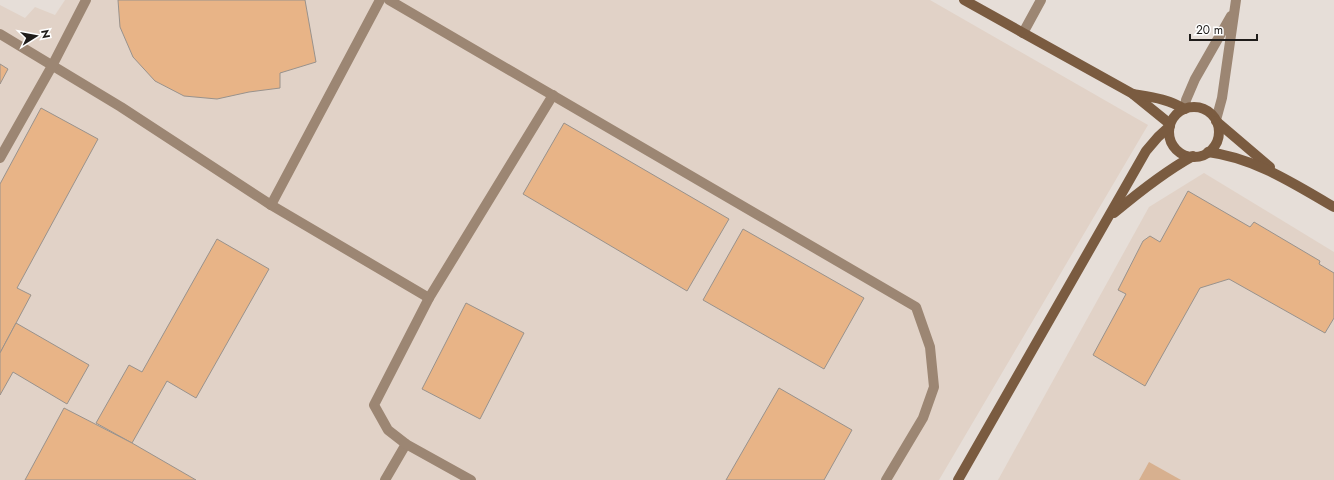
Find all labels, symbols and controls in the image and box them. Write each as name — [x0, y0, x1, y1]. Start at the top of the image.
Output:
north arrow — [16, 16, 56, 56]
scale bar — [1190, 16, 1257, 42]
text: 20 m — [1196, 21, 1223, 39]
text: N — [37, 28, 55, 40]

